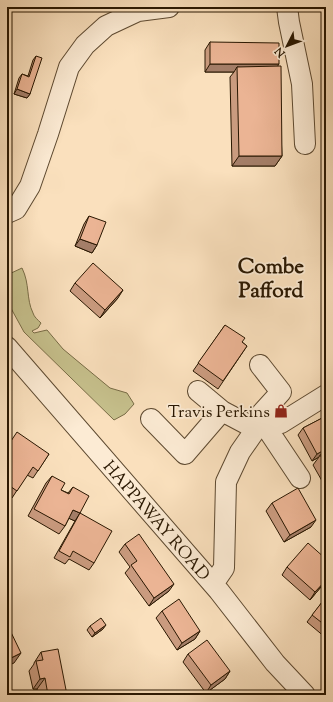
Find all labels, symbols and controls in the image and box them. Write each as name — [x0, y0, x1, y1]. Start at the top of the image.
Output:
north arrow — [267, 26, 307, 66]
text: N — [271, 43, 290, 61]
district label: Combe Pafford — [238, 253, 304, 307]
place label: Travis Perkins — [168, 401, 270, 425]
shop icon: Travis Perkins — [273, 403, 289, 419]
street label: HAPPAWAY ROAD — [96, 456, 215, 587]

